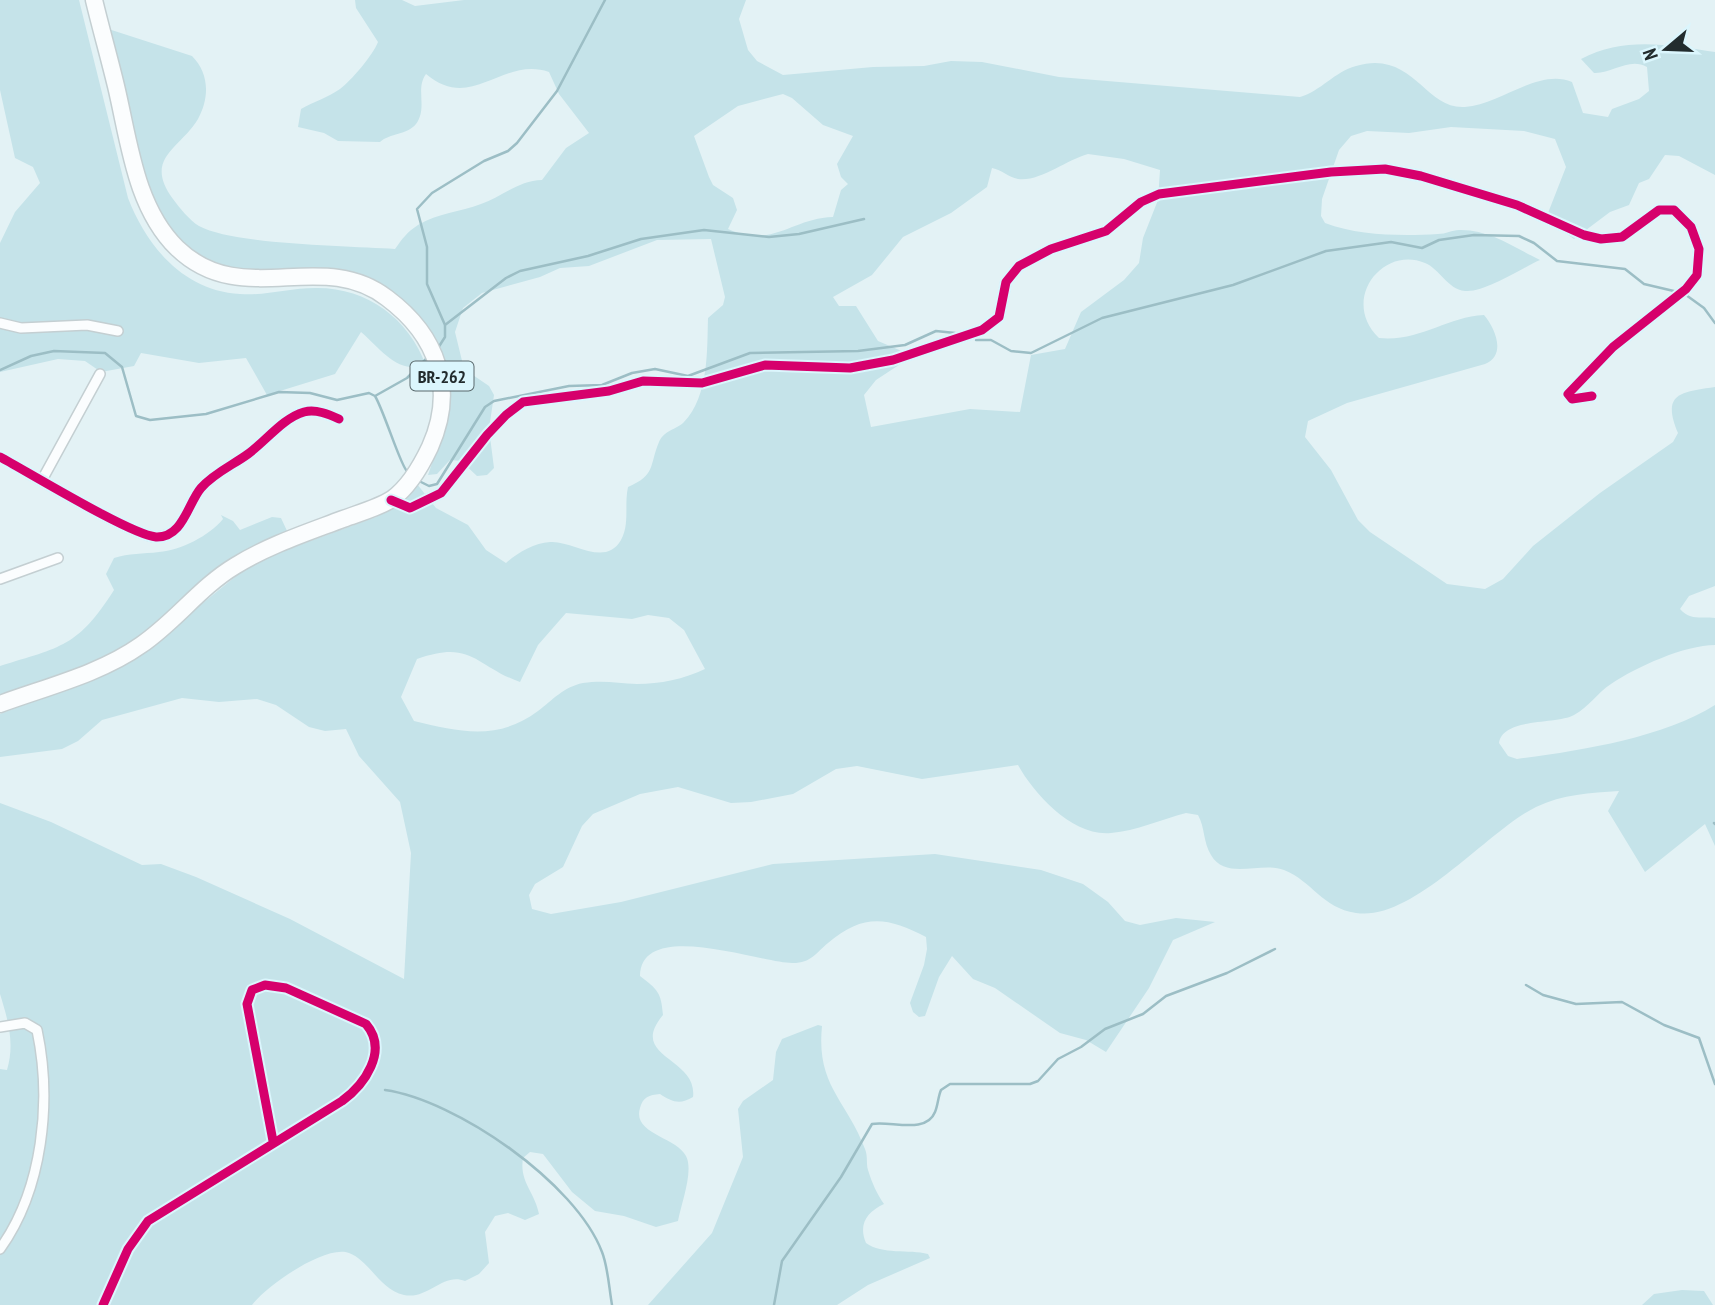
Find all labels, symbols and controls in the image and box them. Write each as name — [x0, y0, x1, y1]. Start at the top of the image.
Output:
north arrow — [1631, 14, 1701, 84]
text: N — [1637, 46, 1663, 63]
road number: BR-262 — [410, 362, 474, 390]

